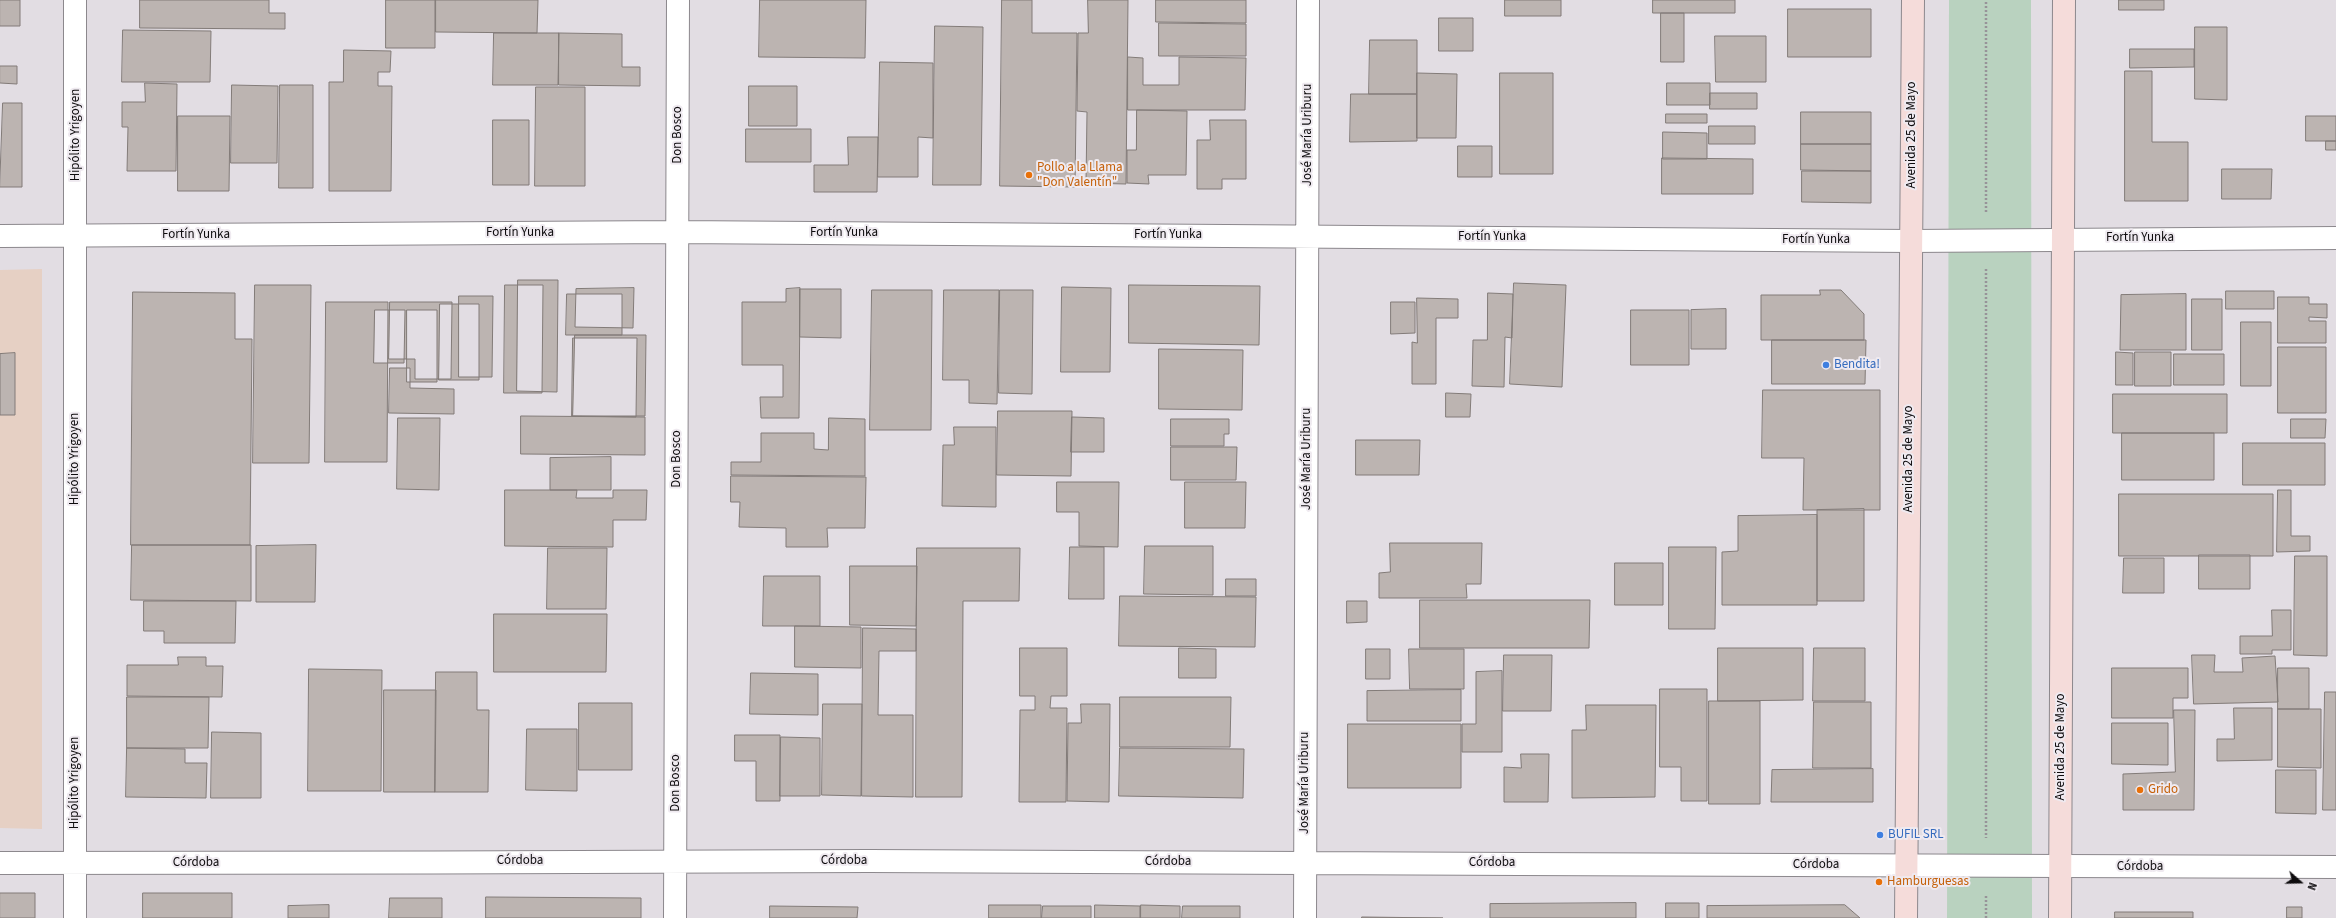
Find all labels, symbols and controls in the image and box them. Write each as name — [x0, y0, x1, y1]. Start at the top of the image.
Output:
street label: Avenida 25 de Mayo — [1904, 82, 1920, 188]
street label: José María Uriburu — [1300, 84, 1316, 186]
street label: Hipólito Yrigoyen — [68, 89, 84, 181]
street label: Don Bosco — [670, 106, 686, 164]
place label: Pollo a la Llama "Don Valentín" — [1037, 160, 1123, 191]
marker: Pollo a la Llama "Don Valentín" — [1024, 170, 1034, 180]
street label: Fortín Yunka — [486, 225, 554, 241]
street label: Fortín Yunka — [810, 225, 878, 241]
street label: Fortín Yunka — [162, 227, 230, 243]
street label: Fortín Yunka — [1134, 227, 1202, 243]
street label: Fortín Yunka — [1458, 229, 1526, 245]
street label: Fortín Yunka — [2106, 230, 2174, 246]
street label: Fortín Yunka — [1782, 232, 1850, 248]
place label: Bendita! — [1834, 357, 1880, 373]
marker: Bendita! — [1821, 360, 1831, 370]
street label: Avenida 25 de Mayo — [1901, 406, 1917, 512]
street label: José María Uriburu — [1299, 408, 1315, 510]
street label: Hipólito Yrigoyen — [67, 413, 83, 505]
street label: Don Bosco — [669, 430, 685, 488]
street label: Avenida 25 de Mayo — [2053, 694, 2069, 800]
street label: José María Uriburu — [1297, 732, 1313, 834]
street label: Hipólito Yrigoyen — [67, 737, 83, 829]
street label: Don Bosco — [668, 754, 684, 812]
place label: Grido — [2148, 782, 2178, 798]
marker: Grido — [2135, 785, 2145, 795]
place label: BUFIL SRL — [1888, 827, 1943, 843]
marker: BUFIL SRL — [1875, 830, 1885, 840]
street label: Córdoba — [497, 853, 543, 869]
street label: Córdoba — [821, 853, 867, 869]
street label: Córdoba — [1145, 854, 1191, 870]
street label: Córdoba — [173, 855, 219, 871]
street label: Córdoba — [1469, 855, 1515, 871]
street label: Córdoba — [1793, 857, 1839, 873]
street label: Córdoba — [2117, 859, 2163, 875]
north arrow — [2280, 862, 2320, 902]
place label: Hamburguesas — [1887, 874, 1969, 890]
marker: Hamburguesas — [1874, 877, 1884, 887]
text: N — [2303, 880, 2320, 892]

